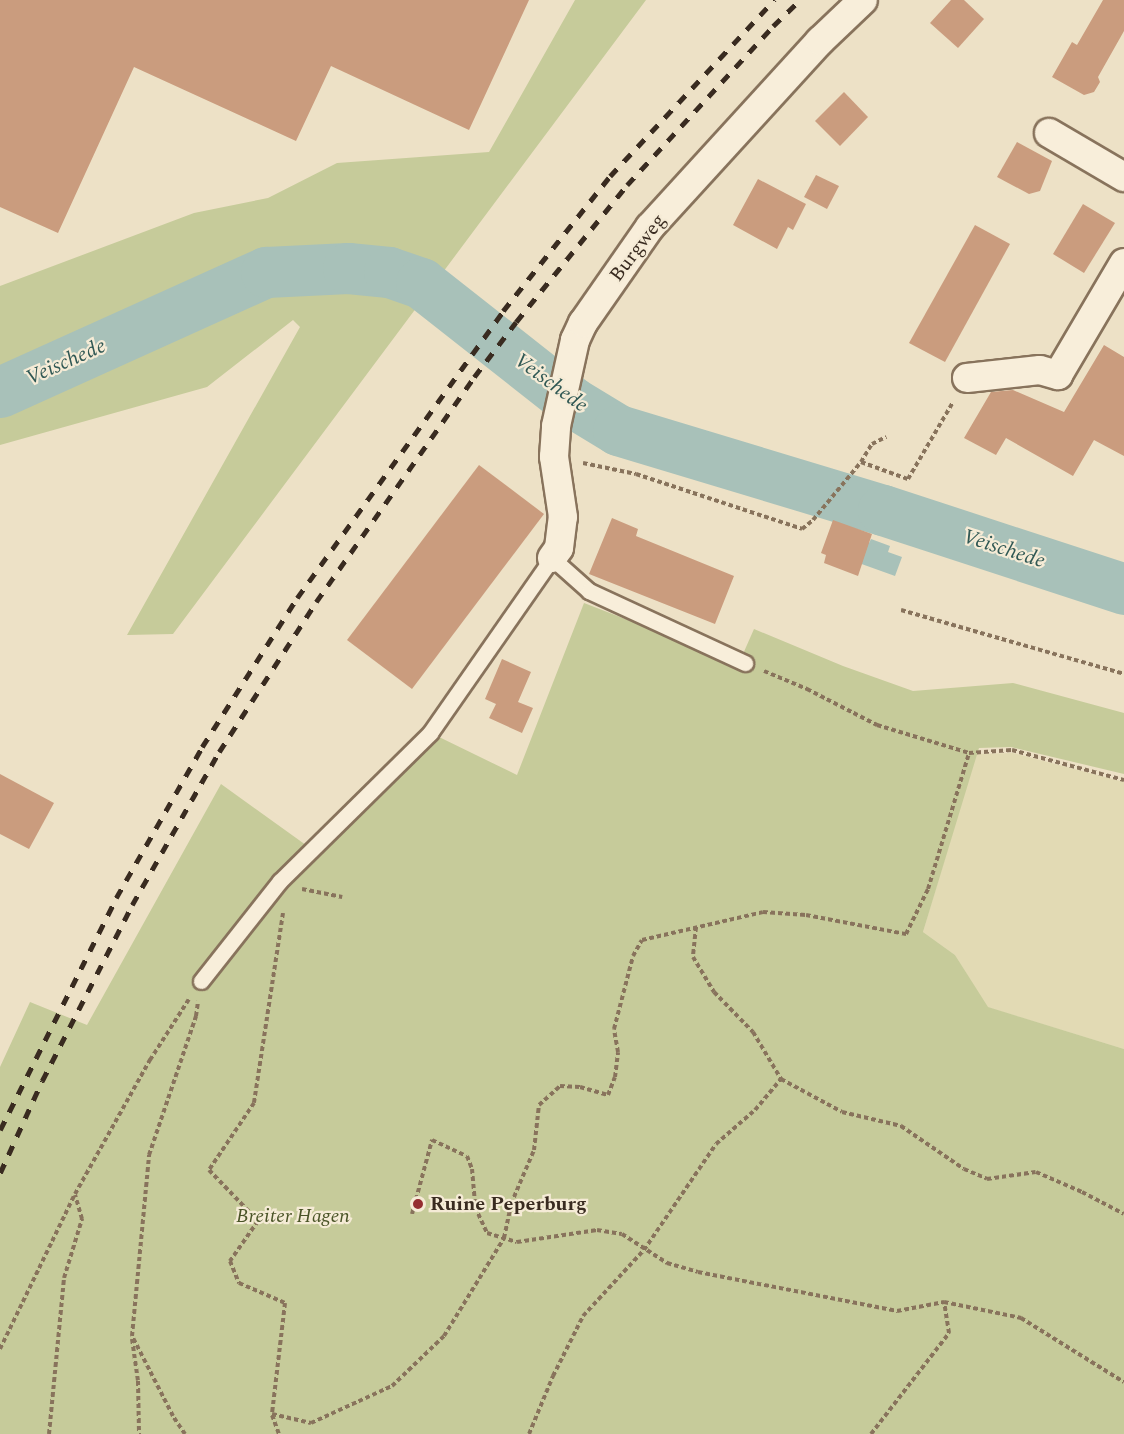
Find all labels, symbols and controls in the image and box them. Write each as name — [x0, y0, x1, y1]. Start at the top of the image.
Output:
street label: Burgweg — [605, 209, 671, 287]
water label: Veischede — [22, 333, 110, 391]
water label: Veischede — [509, 348, 593, 418]
water label: Veischede — [960, 524, 1048, 574]
place label: Ruine Peperburg — [430, 1192, 587, 1216]
marker: Ruine Peperburg — [411, 1197, 425, 1211]
park label: Breiter Hagen — [236, 1204, 350, 1228]

